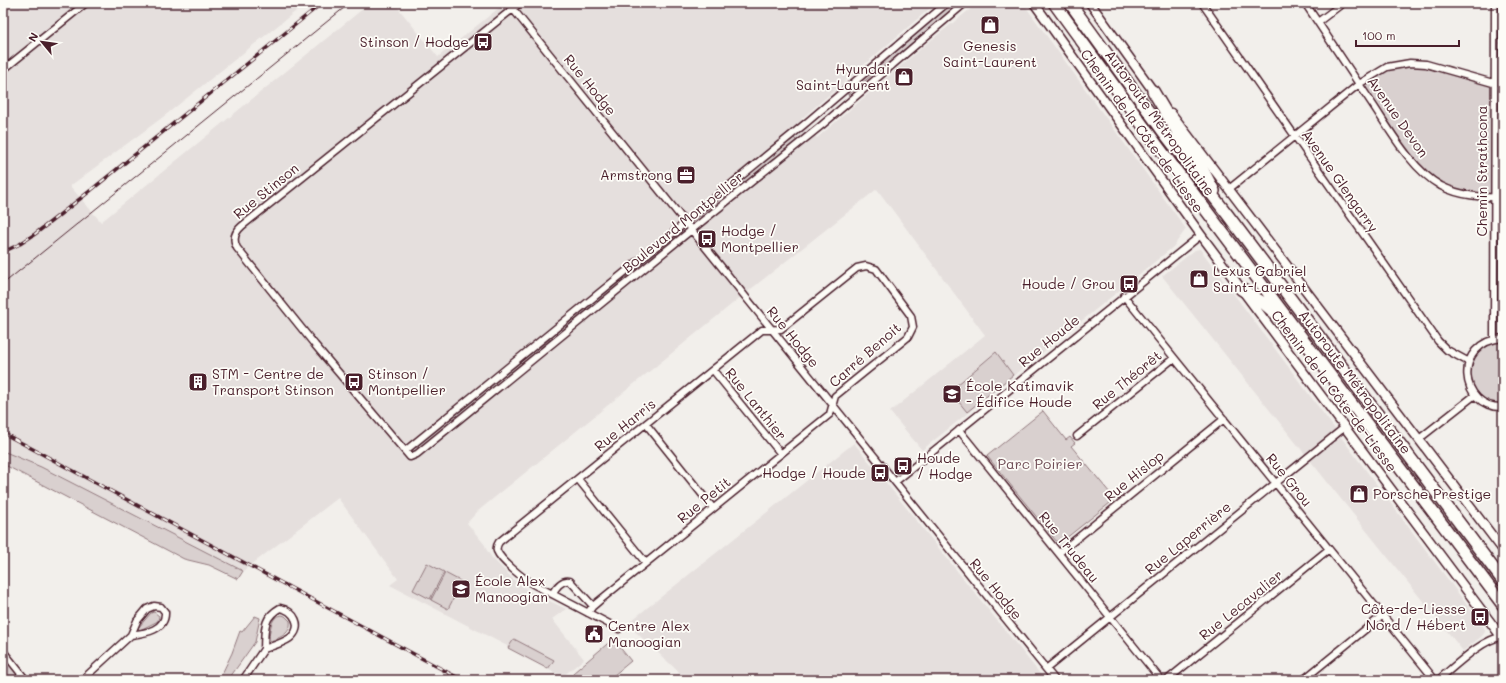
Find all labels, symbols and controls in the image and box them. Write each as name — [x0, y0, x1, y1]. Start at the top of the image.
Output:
shop icon: Genesis Saint-Laurent — [979, 14, 1001, 36]
north arrow — [22, 22, 62, 62]
scale bar — [1356, 22, 1459, 48]
text: 100 m — [1362, 27, 1396, 43]
text: N — [24, 30, 41, 44]
bus stop icon: Stinson / Hodge — [472, 31, 494, 53]
place label: Stinson / Hodge — [360, 32, 469, 51]
place label: Genesis Saint-Laurent — [943, 36, 1037, 71]
street label: Chemin de la Côte-de-Liesse — [1077, 45, 1208, 216]
street label: Autoroute Métropolitaine — [1101, 46, 1220, 199]
street label: Rue Hodge — [560, 50, 621, 119]
place label: Hyundai Saint-Laurent — [796, 59, 890, 94]
shop icon: Hyundai Saint-Laurent — [893, 66, 915, 88]
street label: Avenue Devon — [1363, 72, 1433, 161]
street label: Chemin Strathcona — [1472, 105, 1491, 237]
street label: Avenue Glengarry — [1298, 126, 1383, 236]
street label: Rue Stinson — [229, 158, 302, 223]
office icon: Armstrong — [675, 164, 697, 186]
place label: Armstrong — [600, 165, 672, 184]
street label: Boulevard Montpellier — [618, 167, 747, 277]
place label: Hodge / Montpellier — [721, 221, 799, 256]
bus stop icon: Hodge / Montpellier — [696, 228, 718, 250]
place label: Lexus Gabriel Saint-Laurent — [1213, 261, 1307, 296]
shop icon: Lexus Gabriel Saint-Laurent — [1188, 268, 1210, 290]
bus stop icon: Houde / Grou — [1118, 273, 1140, 295]
place label: Houde / Grou — [1022, 274, 1115, 293]
street label: Rue Hodge — [763, 302, 824, 371]
street label: Chemin de la Côte-de-Liesse — [1267, 306, 1402, 475]
street label: Autoroute Métropolitaine — [1295, 306, 1416, 458]
street label: Rue Houde — [1014, 310, 1083, 371]
street label: Carré Benoit — [825, 318, 905, 391]
street label: Rue Théorêt — [1088, 346, 1165, 414]
place label: STM - Centre de Transport Stinson — [212, 364, 334, 399]
place label: Stinson / Montpellier — [368, 364, 446, 399]
street label: Rue Lanthier — [721, 364, 791, 444]
building icon: STM - Centre de Transport Stinson — [187, 371, 209, 393]
bus stop icon: Stinson / Montpellier — [343, 371, 365, 393]
place label: École Katimavik - Édifice Houde — [966, 376, 1074, 411]
school or university icon: École Katimavik - Édifice Houde — [941, 383, 963, 405]
street label: Rue Harris — [590, 394, 659, 455]
street label: Rue Hislop — [1100, 446, 1167, 505]
place label: Houde / Hodge — [917, 448, 973, 483]
street label: Rue Grou — [1262, 449, 1317, 510]
park label: Parc Poirier — [997, 454, 1083, 473]
bus stop icon: Houde / Hodge — [892, 455, 914, 477]
bus stop icon: Hodge / Houde — [869, 462, 891, 484]
place label: Hodge / Houde — [762, 463, 866, 482]
street label: Rue Petit — [673, 472, 734, 527]
shop icon: Porsche Prestige — [1348, 483, 1370, 505]
place label: Porsche Prestige — [1373, 484, 1491, 503]
street label: Rue Laperrière — [1141, 497, 1235, 578]
street label: Rue Trudeau — [1035, 507, 1104, 586]
street label: Rue Hodge — [966, 554, 1027, 623]
street label: Rue Lecavalier — [1195, 565, 1286, 644]
place label: École Alex Manoogian — [475, 571, 548, 606]
school or university icon: École Alex Manoogian — [450, 578, 472, 600]
place label: Côte-de-Liesse Nord / Hébert — [1361, 599, 1466, 634]
bus stop icon: Côte-de-Liesse Nord / Hébert — [1469, 606, 1491, 628]
place label: Centre Alex Manoogian — [608, 616, 690, 651]
public building icon: Centre Alex Manoogian — [583, 623, 605, 645]

